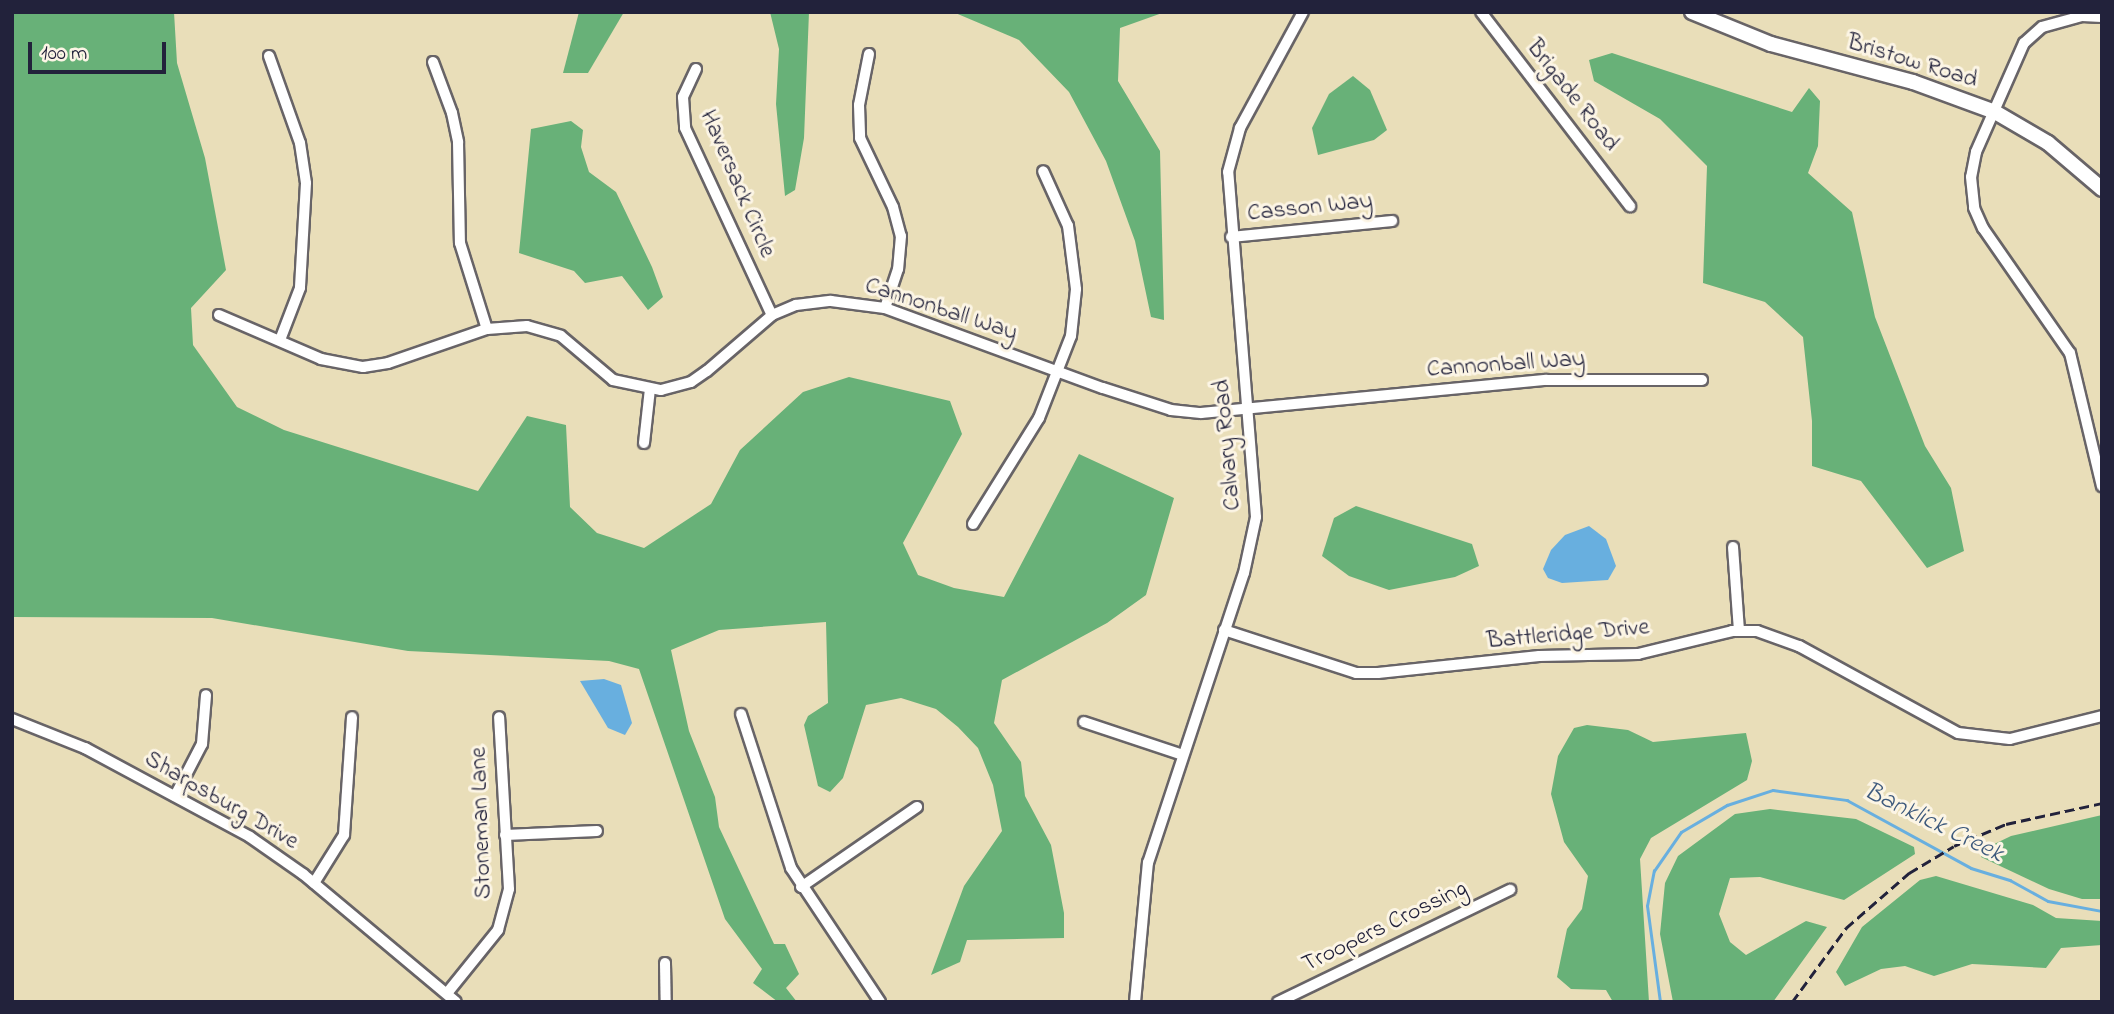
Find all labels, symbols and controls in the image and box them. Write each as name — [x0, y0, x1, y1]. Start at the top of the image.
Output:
scale bar — [32, 28, 170, 72]
street label: Bristow Road — [1843, 29, 1981, 95]
street label: Brigade Road — [1519, 34, 1625, 158]
text: 100 m — [41, 39, 87, 69]
street label: Haversack Circle — [693, 106, 781, 262]
street label: Casson Way — [1246, 187, 1374, 229]
street label: Cannonball Way — [861, 272, 1021, 348]
street label: Cannonball Way — [1426, 345, 1586, 385]
street label: Calvary Road — [1208, 378, 1248, 512]
street label: Battleridge Drive — [1486, 614, 1650, 656]
street label: Sharpsburg Drive — [139, 745, 303, 857]
street label: Stoneman Lane — [465, 746, 499, 900]
water label: Banklick Creek — [1858, 777, 2008, 871]
street label: Troopers Crossing — [1298, 875, 1472, 979]

